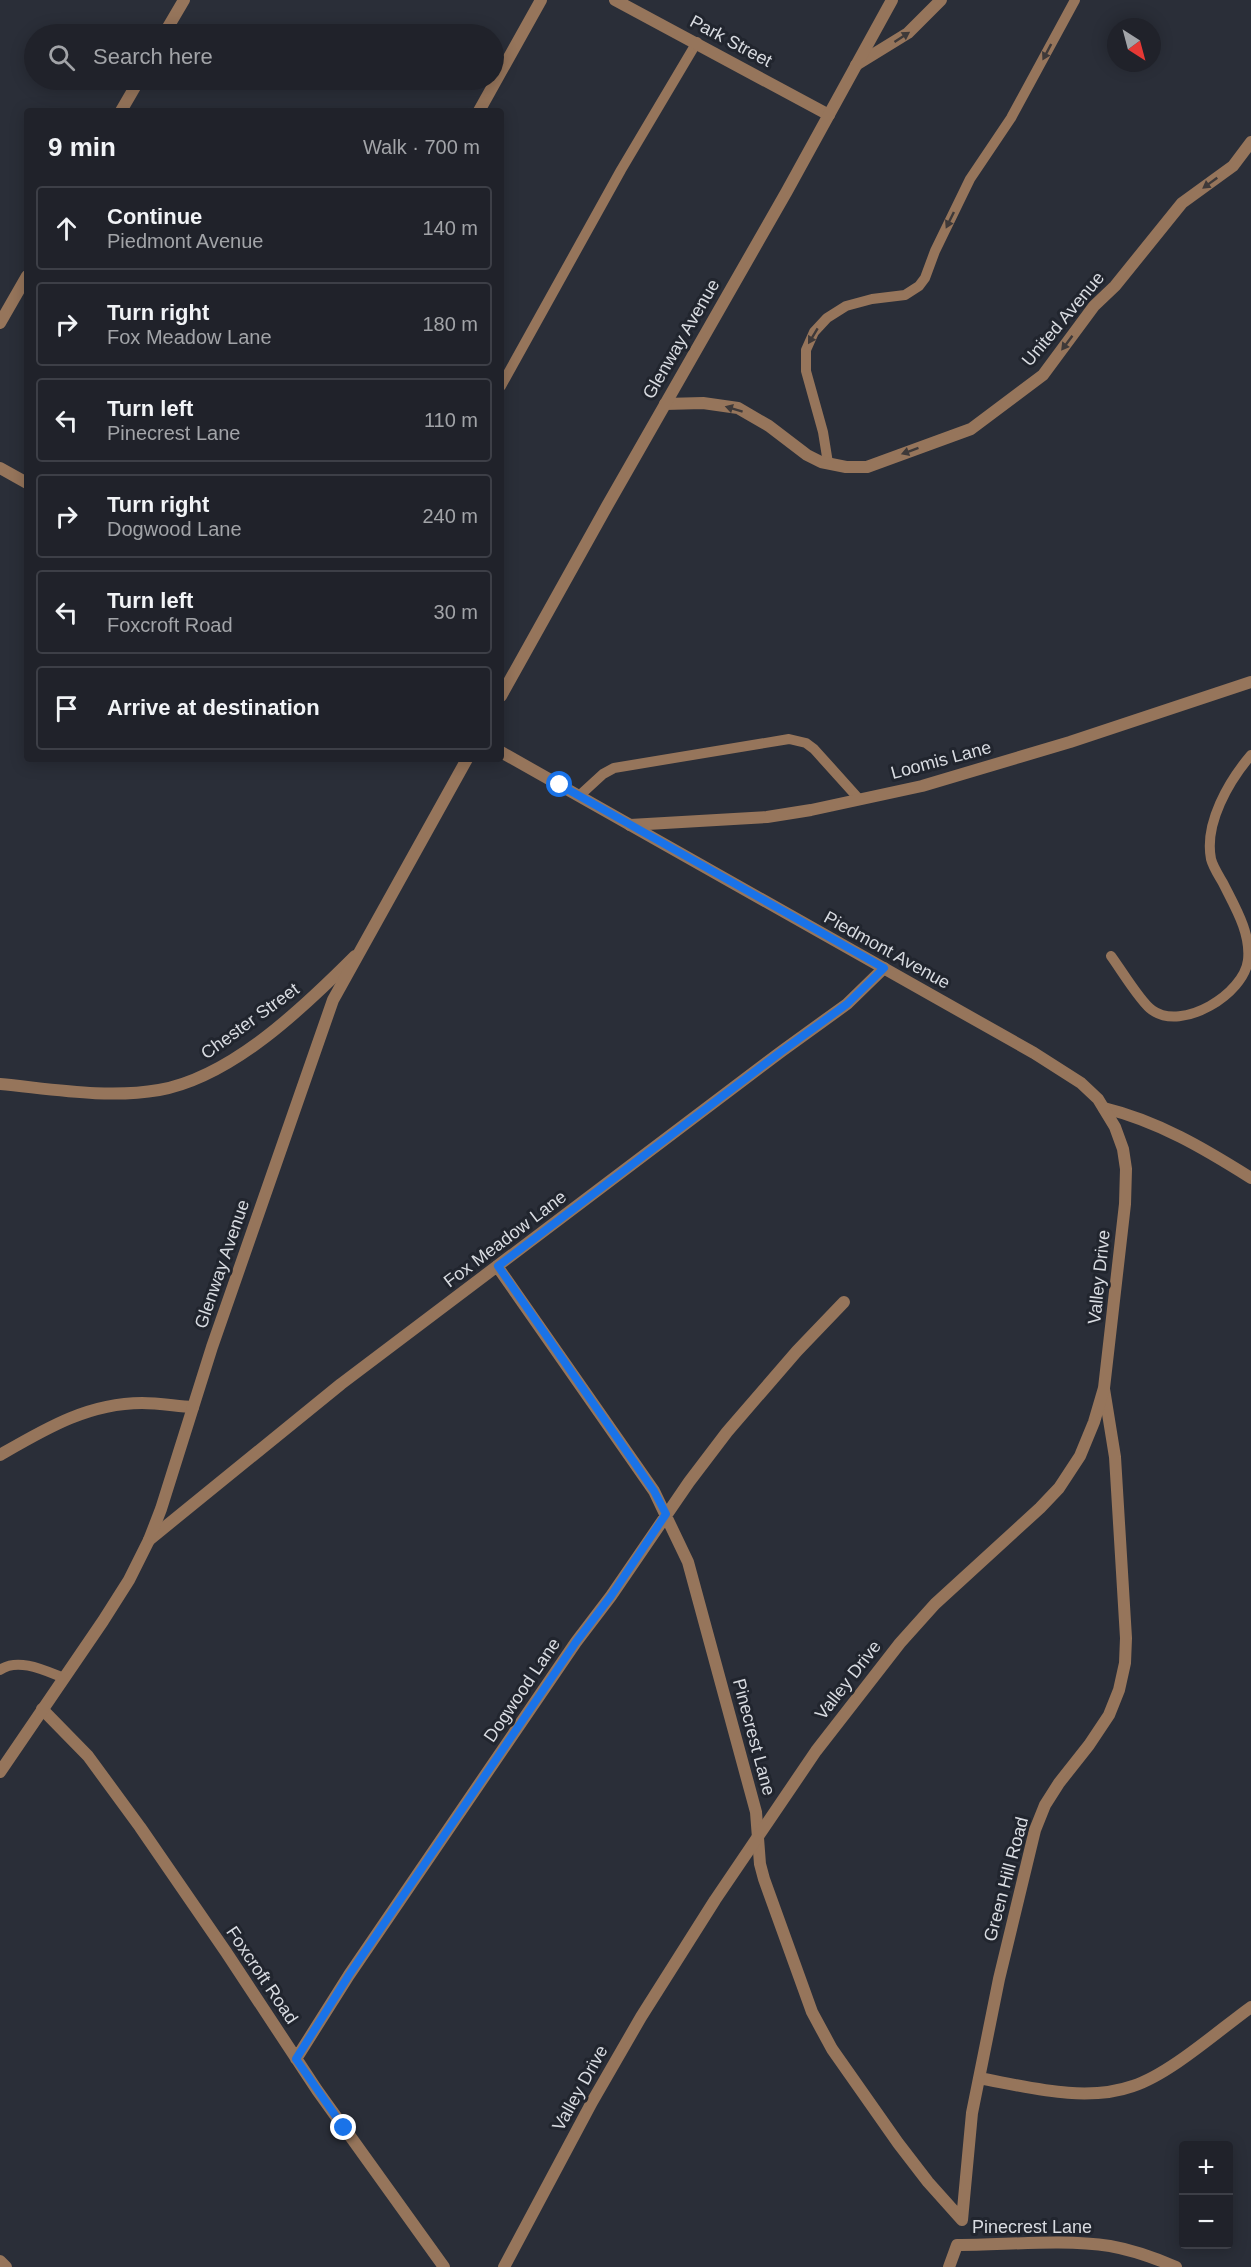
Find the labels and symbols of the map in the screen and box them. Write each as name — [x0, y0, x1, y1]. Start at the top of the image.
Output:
street label: Park Street — [687, 11, 775, 71]
north arrow — [1107, 18, 1161, 72]
one-way arrow — [894, 32, 910, 43]
one-way arrow — [1042, 43, 1052, 60]
one-way arrow — [1203, 176, 1218, 188]
one-way arrow — [946, 212, 955, 229]
street label: United Avenue — [1018, 268, 1108, 370]
street label: Glenway Avenue — [639, 276, 723, 402]
one-way arrow — [808, 328, 819, 344]
one-way arrow — [1061, 334, 1073, 350]
one-way arrow — [725, 404, 743, 413]
one-way arrow — [901, 447, 919, 457]
street label: Loomis Lane — [889, 737, 993, 783]
route start — [546, 771, 572, 797]
street label: Piedmont Avenue — [821, 907, 953, 993]
street label: Chester Street — [197, 979, 303, 1063]
street label: Fox Meadow Lane — [440, 1186, 570, 1292]
street label: Glenway Avenue — [191, 1197, 253, 1331]
street label: Valley Drive — [1084, 1229, 1114, 1325]
street label: Dogwood Lane — [480, 1634, 564, 1746]
street label: Valley Drive — [811, 1637, 885, 1723]
street label: Pinecrest Lane — [729, 1676, 779, 1798]
street label: Green Hill Road — [980, 1815, 1032, 1943]
street label: Foxcroft Road — [222, 1923, 302, 2027]
street label: Valley Drive — [548, 2042, 612, 2134]
route end — [330, 2114, 356, 2140]
street label: Pinecrest Lane — [972, 2217, 1092, 2237]

